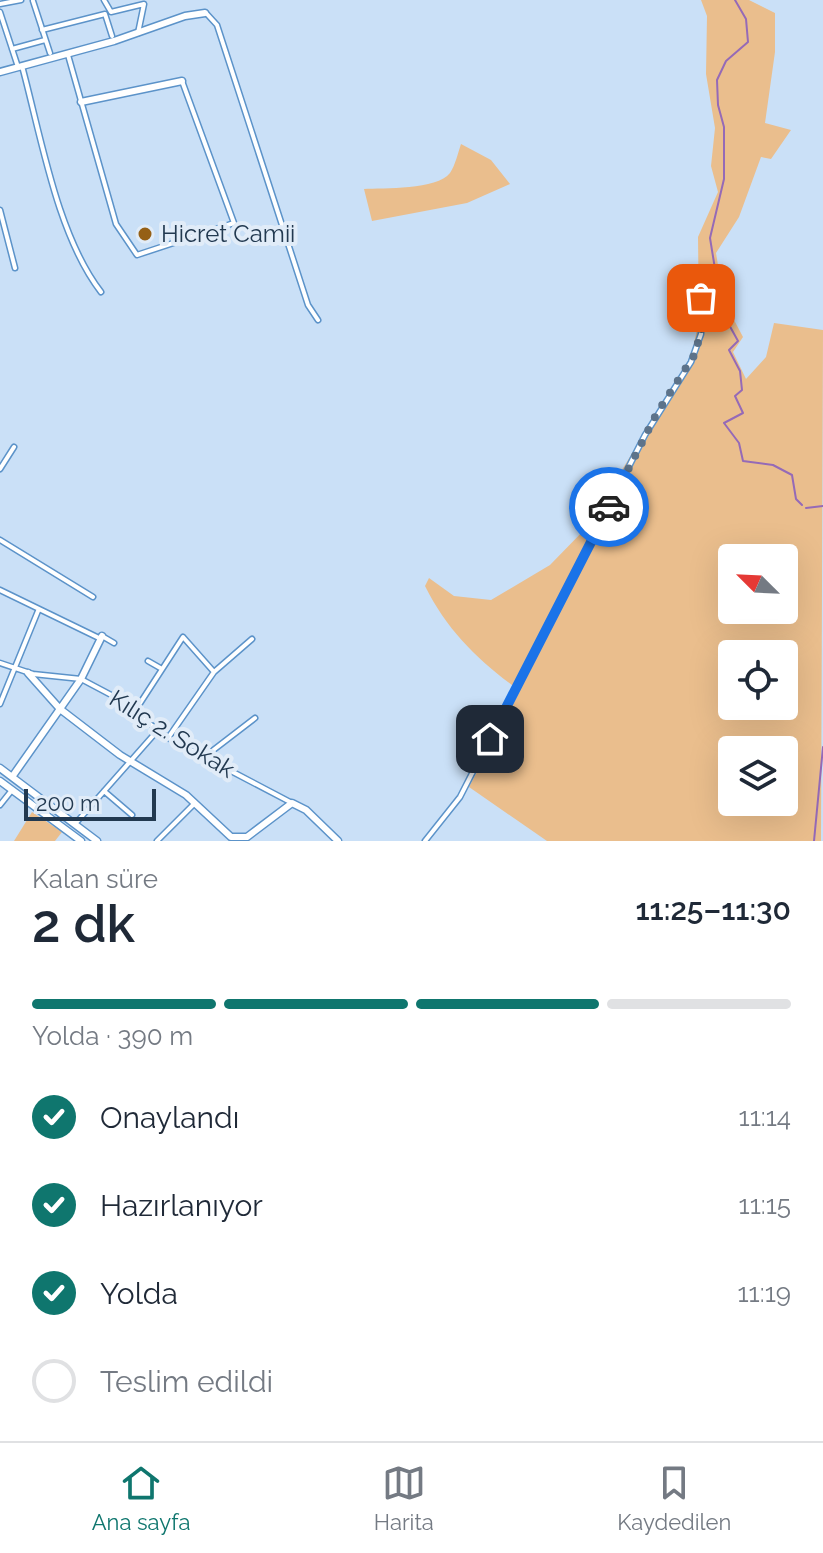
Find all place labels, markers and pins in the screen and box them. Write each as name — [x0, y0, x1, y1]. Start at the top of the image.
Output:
place label: Hicret Camii — [161, 219, 295, 248]
marker: Hicret Camii — [136, 225, 154, 243]
pin — [667, 264, 735, 332]
pin — [456, 705, 524, 773]

